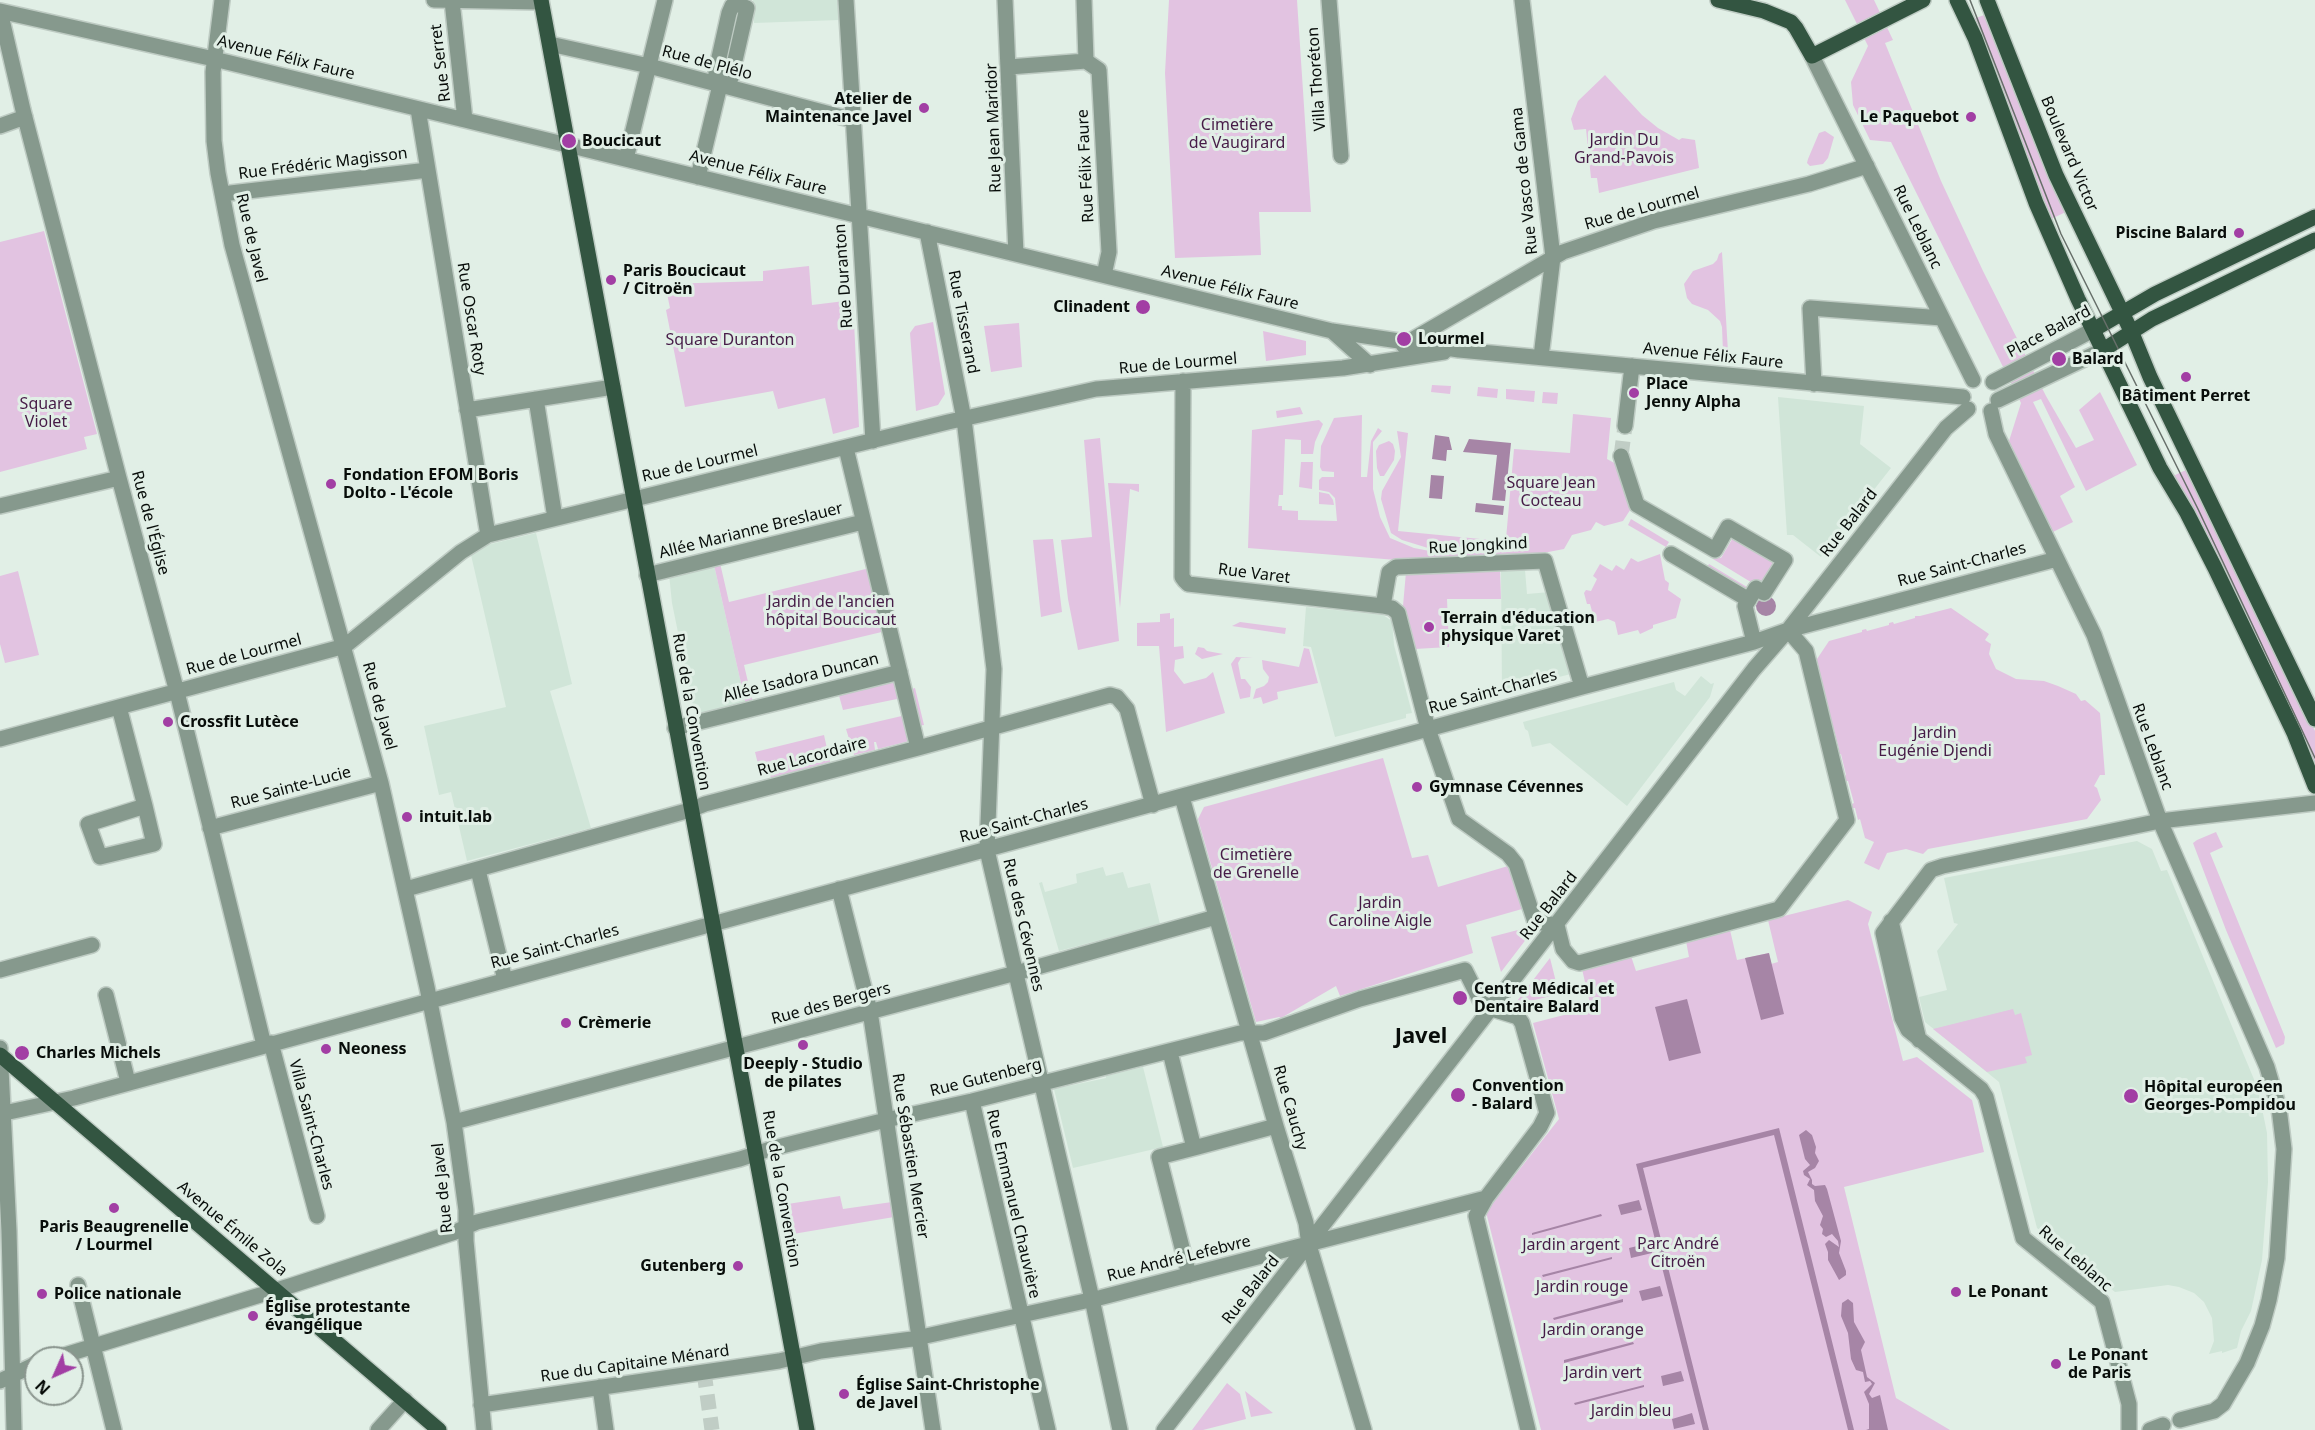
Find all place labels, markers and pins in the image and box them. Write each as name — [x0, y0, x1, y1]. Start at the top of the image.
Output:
place label: Atelier de Maintenance Javel — [765, 89, 912, 127]
marker: Atelier de Maintenance Javel — [917, 101, 931, 115]
place label: Le Paquebot — [1860, 107, 1959, 127]
marker: Le Paquebot — [1964, 110, 1978, 124]
place label: Boucicaut — [582, 131, 661, 151]
marker: Boucicaut — [560, 132, 578, 150]
place label: Piscine Balard — [2116, 223, 2227, 243]
marker: Piscine Balard — [2232, 226, 2246, 240]
place label: Paris Boucicaut / Citroën — [623, 261, 746, 299]
marker: Paris Boucicaut / Citroën — [604, 273, 618, 287]
place label: Clinadent — [1053, 297, 1130, 317]
marker: Clinadent — [1134, 298, 1152, 316]
place label: Lourmel — [1418, 329, 1484, 349]
marker: Lourmel — [1395, 330, 1413, 348]
place label: Balard — [2072, 349, 2124, 369]
marker: Balard — [2050, 350, 2068, 368]
marker: Bâtiment Perret — [2179, 370, 2193, 384]
place label: Place Jenny Alpha — [1646, 374, 1741, 412]
marker: Place Jenny Alpha — [1627, 386, 1641, 400]
place label: Bâtiment Perret — [2122, 386, 2250, 406]
place label: Fondation EFOM Boris Dolto - L'école — [343, 465, 518, 503]
marker: Fondation EFOM Boris Dolto - L'école — [324, 477, 338, 491]
place label: Terrain d'éducation physique Varet — [1441, 608, 1595, 646]
marker: Terrain d'éducation physique Varet — [1422, 620, 1436, 634]
place label: Crossfit Lutèce — [180, 712, 299, 732]
marker: Crossfit Lutèce — [161, 715, 175, 729]
place label: Gymnase Cévennes — [1429, 777, 1584, 797]
marker: Gymnase Cévennes — [1410, 780, 1424, 794]
place label: intuit.lab — [419, 807, 492, 827]
marker: intuit.lab — [400, 810, 414, 824]
place label: Centre Médical et Dentaire Balard — [1474, 979, 1615, 1017]
marker: Centre Médical et Dentaire Balard — [1451, 989, 1469, 1007]
place label: Crèmerie — [578, 1013, 651, 1033]
marker: Crèmerie — [559, 1016, 573, 1030]
marker: Deeply - Studio de pilates — [796, 1038, 810, 1052]
place label: Neoness — [338, 1039, 407, 1059]
marker: Neoness — [319, 1042, 333, 1056]
place label: Charles Michels — [36, 1043, 161, 1063]
marker: Charles Michels — [13, 1044, 31, 1062]
place label: Deeply - Studio de pilates — [743, 1054, 863, 1092]
place label: Convention - Balard — [1472, 1076, 1564, 1114]
place label: Hôpital européen Georges-Pompidou — [2144, 1077, 2296, 1115]
marker: Convention - Balard — [1449, 1086, 1467, 1104]
marker: Hôpital européen Georges-Pompidou — [2122, 1087, 2140, 1105]
marker: Paris Beaugrenelle / Lourmel — [107, 1201, 121, 1215]
place label: Paris Beaugrenelle / Lourmel — [39, 1217, 189, 1255]
place label: Gutenberg — [640, 1256, 726, 1276]
marker: Gutenberg — [731, 1259, 745, 1273]
place label: Le Ponant — [1968, 1282, 2048, 1302]
place label: Police nationale — [54, 1284, 181, 1304]
marker: Le Ponant — [1949, 1285, 1963, 1299]
marker: Police nationale — [35, 1287, 49, 1301]
place label: Église protestante évangélique — [265, 1297, 410, 1335]
marker: Église protestante évangélique — [246, 1309, 260, 1323]
place label: Le Ponant de Paris — [2068, 1345, 2148, 1383]
marker: Le Ponant de Paris — [2049, 1357, 2063, 1371]
place label: Église Saint-Christophe de Javel — [856, 1375, 1040, 1413]
marker: Église Saint-Christophe de Javel — [837, 1387, 851, 1401]

